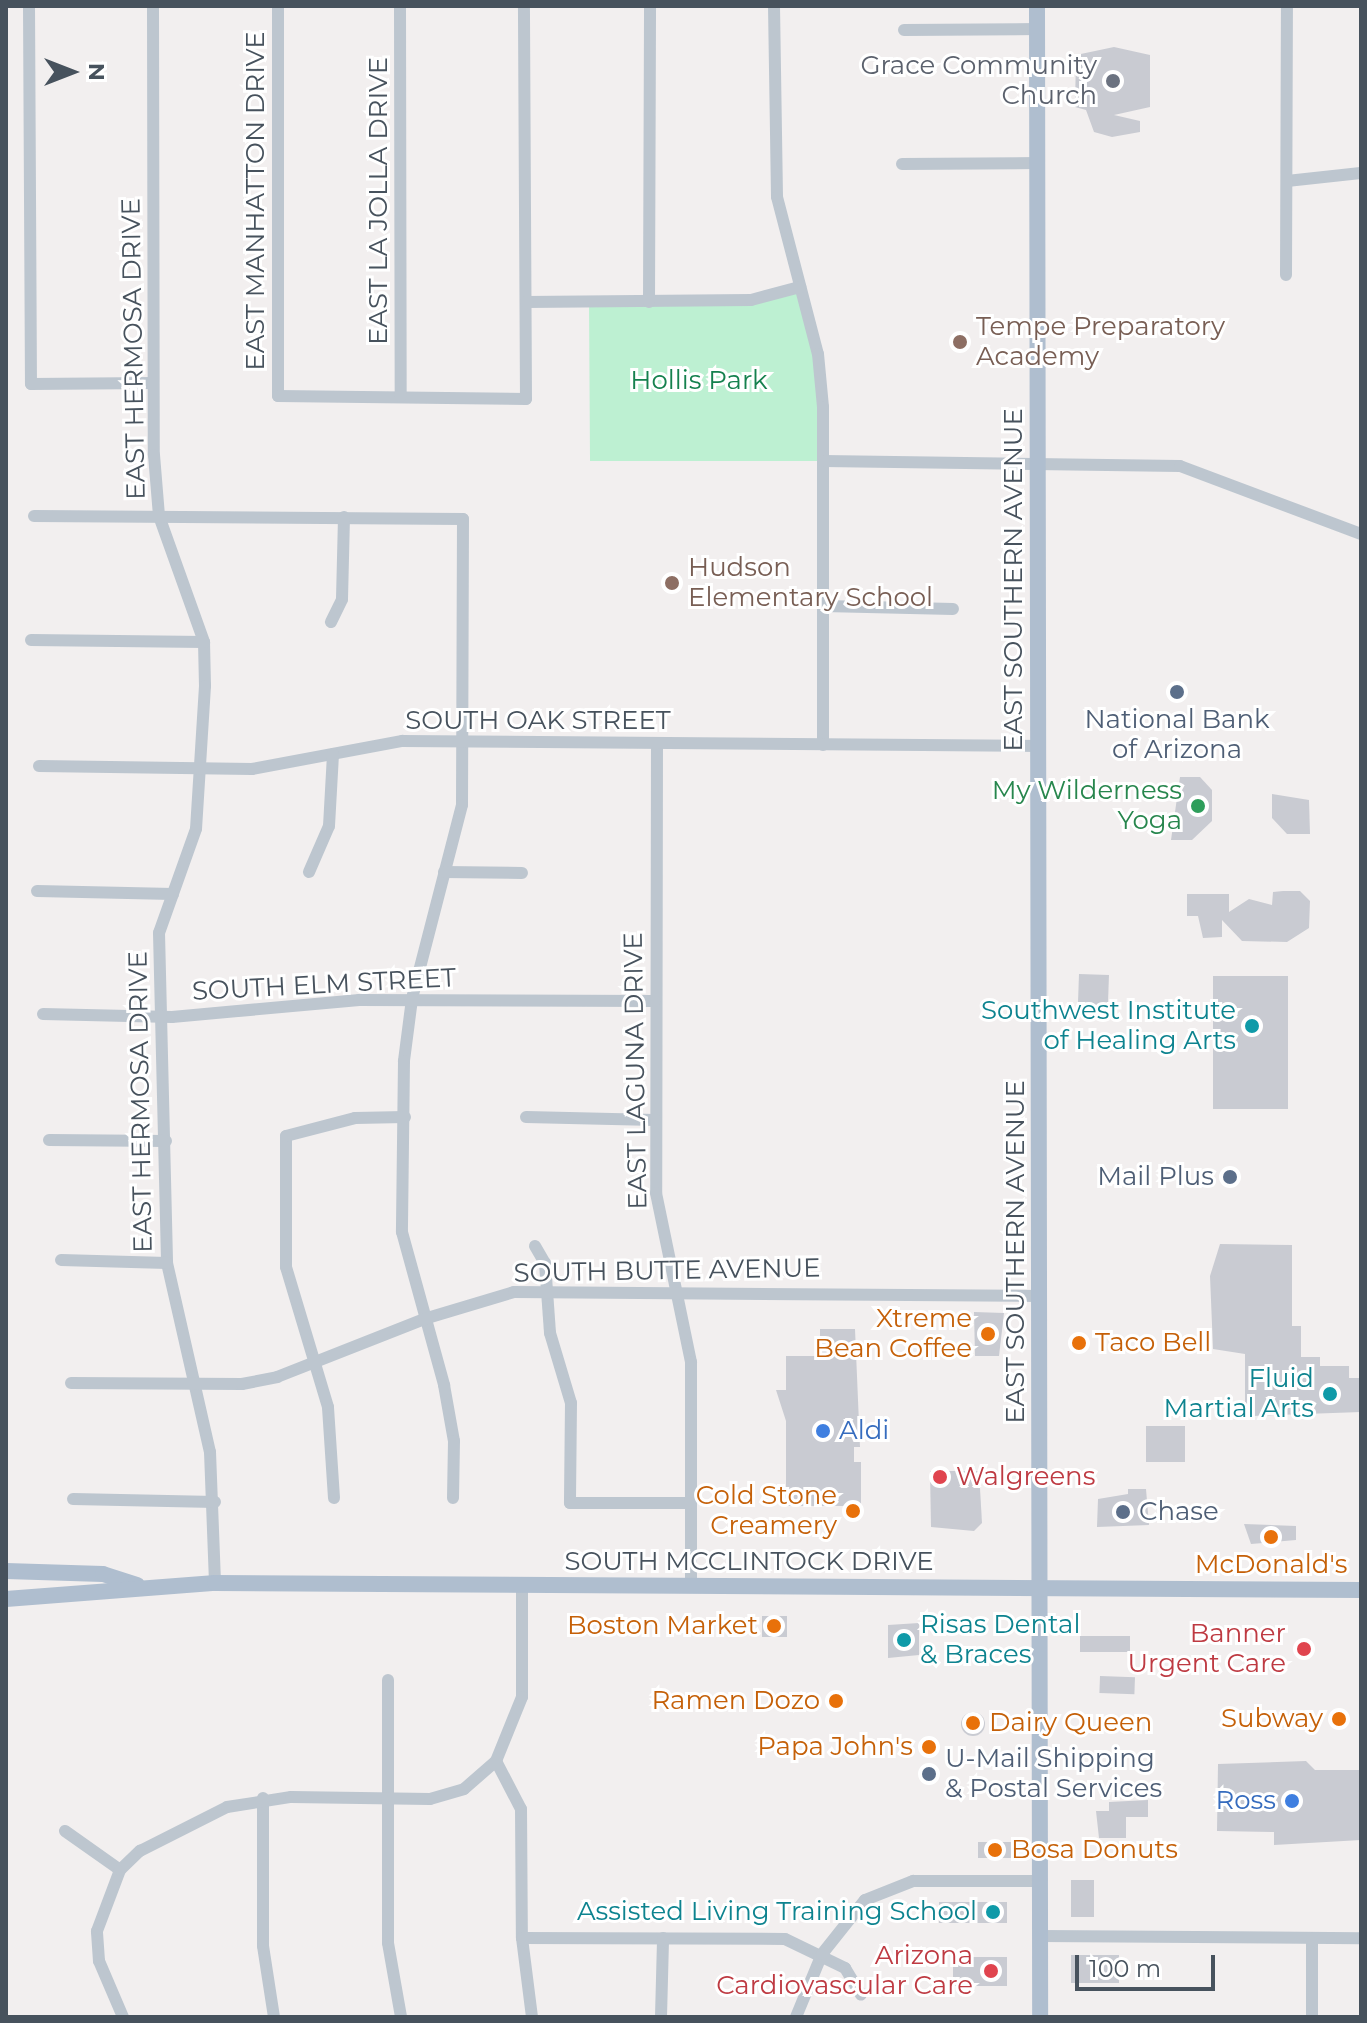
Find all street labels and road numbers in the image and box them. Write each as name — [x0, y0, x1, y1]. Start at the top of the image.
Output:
street label: EAST MANHATTON DRIVE — [240, 31, 272, 371]
street label: EAST LA JOLLA DRIVE — [363, 57, 395, 345]
street label: EAST HERMOSA DRIVE — [116, 198, 152, 500]
street label: EAST SOUTHERN AVENUE — [998, 408, 1030, 752]
street label: SOUTH OAK STREET — [405, 705, 671, 737]
street label: EAST LAGUNA DRIVE — [618, 932, 654, 1210]
street label: EAST HERMOSA DRIVE — [123, 951, 159, 1253]
street label: SOUTH ELM STREET — [191, 963, 457, 1007]
street label: EAST SOUTHERN AVENUE — [1000, 1080, 1032, 1424]
street label: SOUTH BUTTE AVENUE — [513, 1253, 821, 1289]
street label: SOUTH MCCLINTOCK DRIVE — [564, 1546, 934, 1578]

